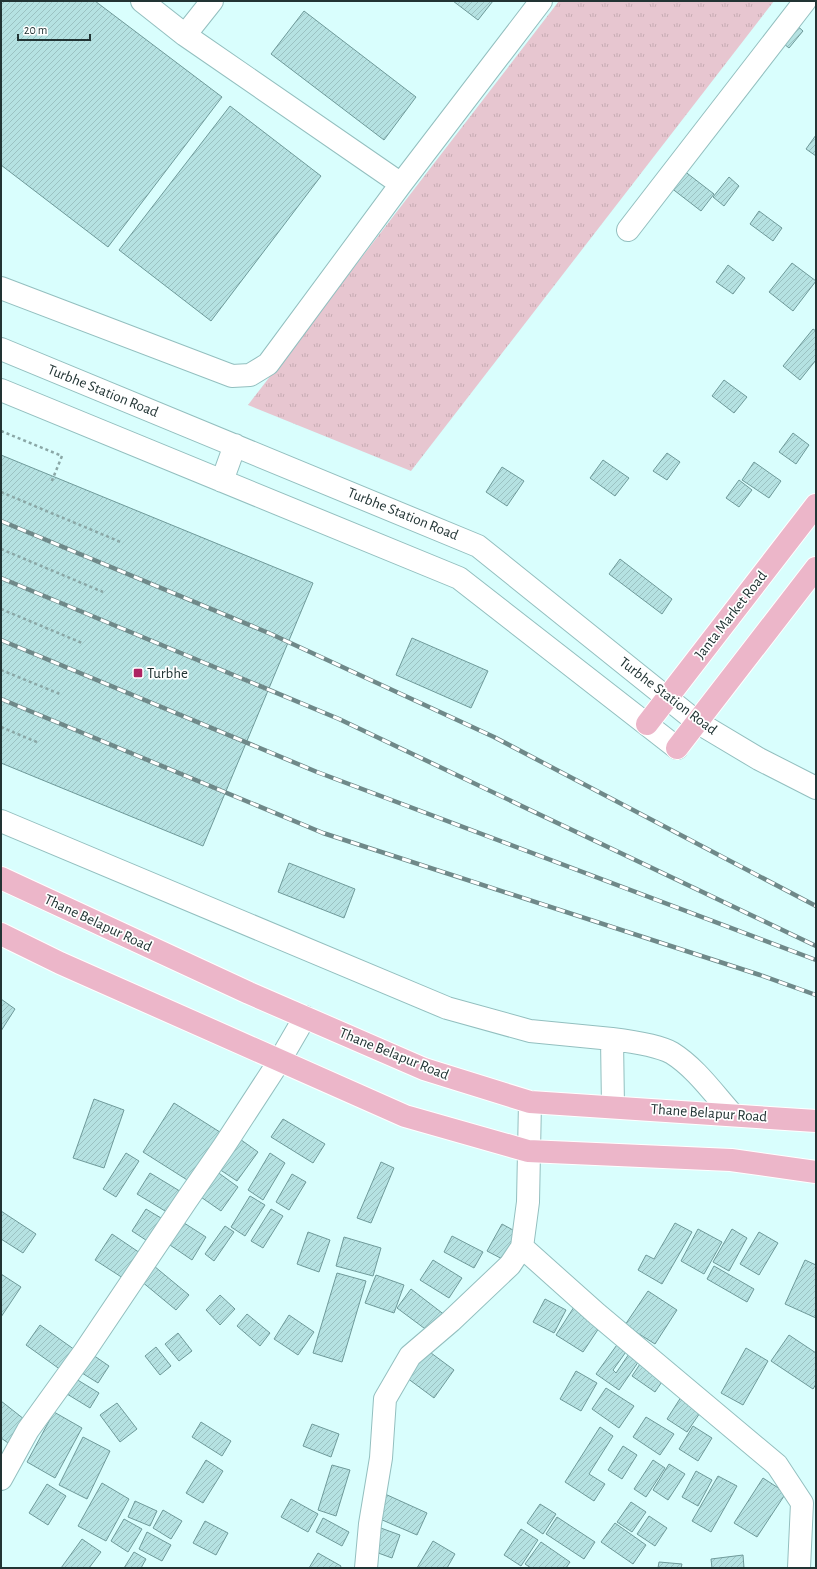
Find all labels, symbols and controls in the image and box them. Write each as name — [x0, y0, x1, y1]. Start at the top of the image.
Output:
scale bar — [18, 16, 90, 42]
text: 20 m — [24, 24, 47, 36]
street label: Turbhe Station Road — [45, 362, 161, 420]
street label: Turbhe Station Road — [345, 485, 461, 543]
street label: Janta Market Road — [692, 568, 770, 662]
street label: Turbhe Station Road — [616, 655, 720, 738]
place label: Turbhe — [147, 666, 188, 681]
marker: Turbhe — [132, 667, 144, 679]
street label: Thane Belapur Road — [42, 892, 154, 955]
street label: Thane Belapur Road — [337, 1025, 451, 1083]
street label: Thane Belapur Road — [650, 1101, 768, 1125]

